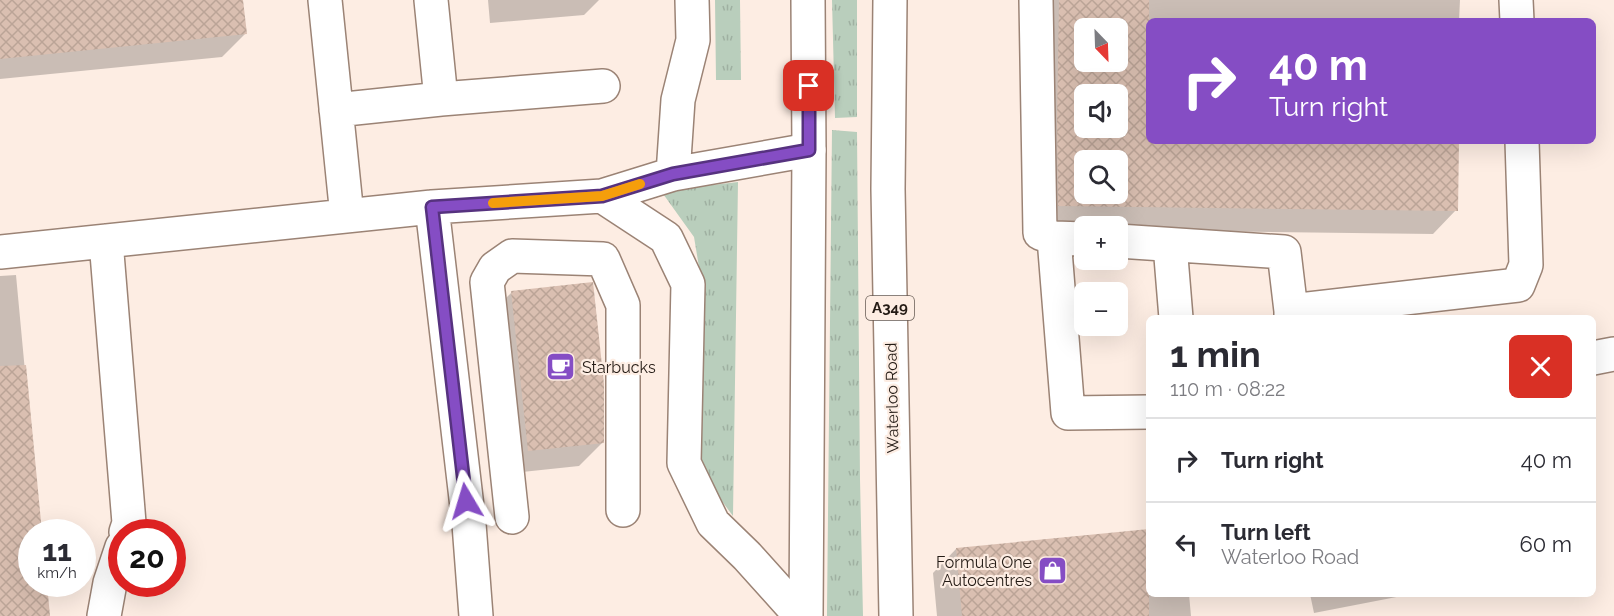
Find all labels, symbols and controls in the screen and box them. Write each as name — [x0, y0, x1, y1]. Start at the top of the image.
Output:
north arrow — [1074, 18, 1128, 72]
map controls — [1074, 18, 1128, 336]
text: 40 m — [1269, 41, 1368, 90]
icon: right — [1170, 42, 1248, 120]
pin — [783, 60, 834, 111]
icon: arrive — [792, 69, 825, 102]
button: sound — [1074, 84, 1128, 138]
text: Turn right — [1269, 91, 1388, 122]
button: search — [1074, 150, 1128, 204]
button: + — [1074, 216, 1128, 270]
button: − — [1074, 282, 1128, 336]
road number: A349 — [866, 296, 914, 320]
text: 1 min — [1170, 333, 1261, 375]
button: close — [1509, 335, 1572, 398]
street label: Waterloo Road — [882, 342, 902, 453]
cafe icon: Starbucks — [545, 351, 577, 383]
place label: Starbucks — [582, 358, 656, 377]
text: 110 m · 08:22 — [1170, 377, 1286, 401]
icon: right — [1170, 444, 1203, 477]
text: Turn right — [1221, 447, 1324, 473]
text: 40 m — [1521, 447, 1572, 473]
position arrow — [434, 469, 498, 533]
speed limit sign: 20 — [108, 519, 186, 597]
text: Turn left — [1221, 519, 1311, 545]
icon: left — [1170, 528, 1203, 561]
text: 60 m — [1519, 531, 1572, 557]
text: 11 — [42, 533, 72, 568]
text: Waterloo Road — [1221, 545, 1359, 569]
place label: Formula One Autocentres — [936, 553, 1032, 590]
shop icon: Formula One Autocentres — [1037, 555, 1069, 587]
text: km/h — [37, 564, 77, 582]

